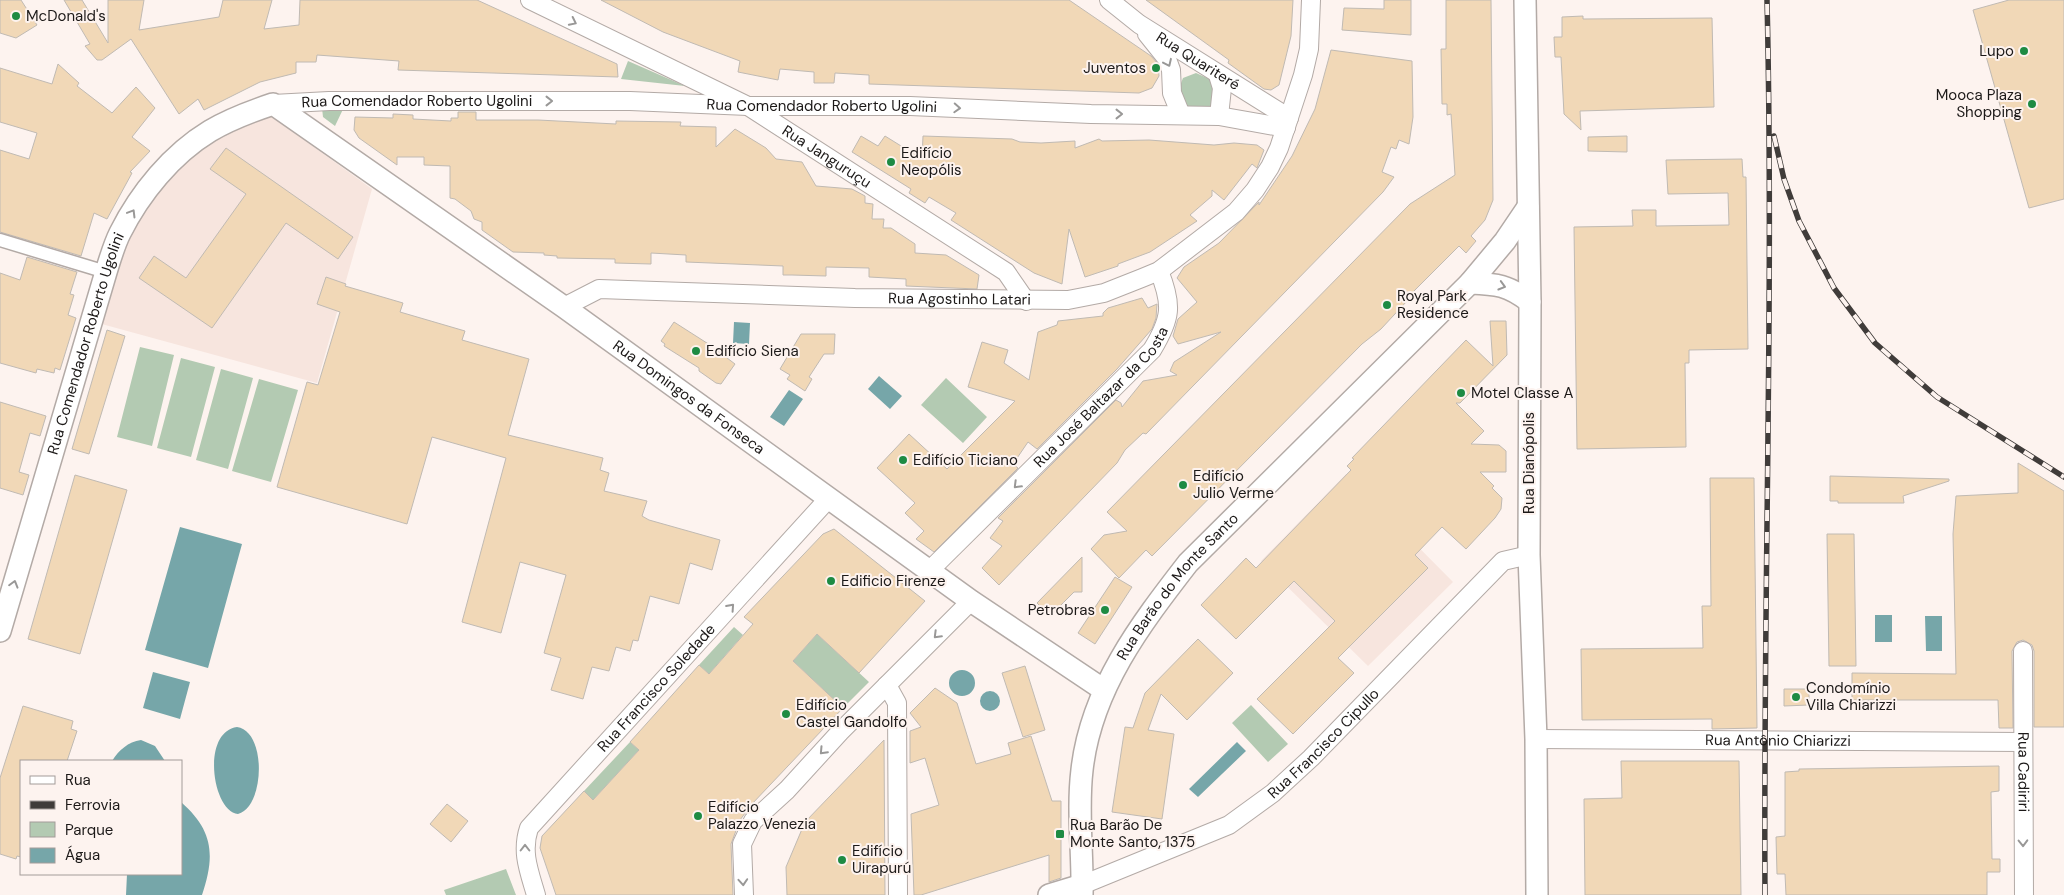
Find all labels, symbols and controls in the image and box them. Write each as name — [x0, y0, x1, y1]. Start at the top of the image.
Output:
place label: McDonald's — [26, 6, 106, 26]
marker: McDonald's — [10, 10, 22, 22]
one-way arrow — [568, 16, 577, 26]
street label: Rua Quariteré — [1152, 27, 1244, 95]
place label: Lupo — [1979, 41, 2014, 61]
marker: Lupo — [2018, 45, 2030, 57]
place label: Juventos — [1083, 58, 1146, 78]
one-way arrow — [1161, 58, 1172, 67]
marker: Juventos — [1150, 62, 1162, 74]
place label: Mooca Plaza Shopping — [1936, 85, 2022, 122]
street label: Rua Comendador Roberto Ugolini — [301, 91, 532, 112]
street label: Rua Comendador Roberto Ugolini — [706, 94, 938, 117]
one-way arrow — [546, 96, 554, 106]
marker: Mooca Plaza Shopping — [2026, 98, 2038, 110]
one-way arrow — [953, 102, 961, 113]
one-way arrow — [1115, 109, 1123, 120]
street label: Rua Janguruçu — [778, 121, 875, 193]
place label: Edifício Neopólis — [901, 143, 962, 180]
marker: Edifício Neopólis — [885, 156, 897, 168]
one-way arrow — [125, 209, 135, 218]
street label: Rua Comendador Roberto Ugolini — [43, 229, 129, 457]
one-way arrow — [1497, 281, 1506, 291]
place label: Royal Park Residence — [1397, 286, 1469, 323]
street label: Rua Agostinho Latari — [888, 288, 1031, 310]
marker: Royal Park Residence — [1381, 299, 1393, 311]
street label: Rua José Baltazar da Costa — [1029, 324, 1173, 472]
street label: Rua Domingos da Fonseca — [609, 336, 769, 459]
place label: Edifício Siena — [706, 341, 799, 361]
marker: Edifício Siena — [690, 345, 702, 357]
place label: Motel Classe A — [1471, 383, 1574, 403]
marker: Motel Classe A — [1455, 387, 1467, 399]
street label: Rua Dianópolis — [1519, 412, 1539, 514]
place label: Edifício Ticiano — [913, 450, 1018, 470]
marker: Edifício Ticiano — [897, 454, 909, 466]
place label: Edifício Julio Verme — [1193, 466, 1274, 503]
one-way arrow — [1014, 479, 1023, 488]
marker: Edifício Julio Verme — [1177, 479, 1189, 491]
street label: Rua Barão do Monte Santo — [1112, 508, 1243, 664]
place label: Edificio Firenze — [841, 571, 945, 591]
marker: Edificio Firenze — [825, 575, 837, 587]
one-way arrow — [8, 580, 18, 588]
place label: Petrobras — [1028, 600, 1095, 620]
one-way arrow — [725, 603, 734, 612]
marker: Petrobras — [1099, 604, 1111, 616]
street label: Rua Francisco Soledade — [593, 620, 720, 756]
one-way arrow — [933, 630, 942, 639]
place label: Condomínio Villa Chiarizzi — [1806, 678, 1896, 715]
street label: Rua Francisco Cipullo — [1263, 684, 1384, 803]
marker: Condomínio Villa Chiarizzi — [1790, 691, 1802, 703]
place label: Edifício Castel Gandolfo — [796, 695, 907, 732]
marker: Edifício Castel Gandolfo — [780, 708, 792, 720]
street label: Rua Antônio Chiarizzi — [1705, 730, 1851, 751]
street label: Rua Cadiriri — [2013, 732, 2034, 812]
one-way arrow — [819, 746, 828, 755]
legend — [20, 760, 182, 875]
text: Rua — [65, 770, 91, 790]
text: Ferrovia — [65, 795, 120, 815]
place label: Edifício Palazzo Venezia — [708, 797, 816, 834]
marker: Edifício Palazzo Venezia — [692, 810, 704, 822]
place label: Rua Barão De Monte Santo, 1375 — [1070, 815, 1195, 852]
text: Parque — [65, 820, 113, 840]
marker: Rua Barão De Monte Santo, 1375 — [1054, 828, 1066, 840]
one-way arrow — [2018, 839, 2029, 847]
place label: Edifício Uirapurú — [852, 841, 911, 878]
one-way arrow — [520, 844, 530, 852]
text: Água — [65, 845, 100, 865]
marker: Edifício Uirapurú — [836, 854, 848, 866]
one-way arrow — [738, 878, 749, 886]

